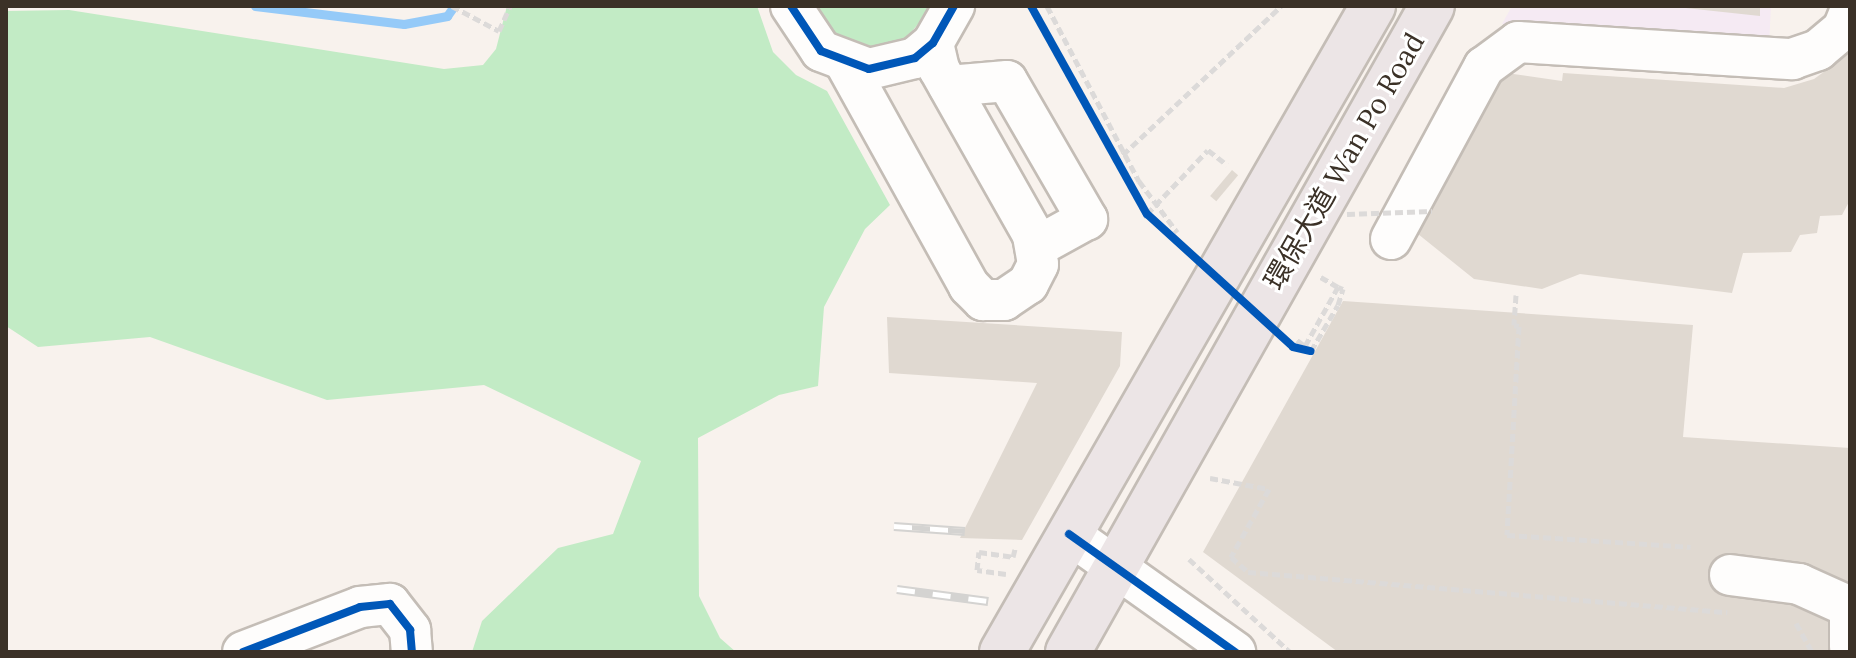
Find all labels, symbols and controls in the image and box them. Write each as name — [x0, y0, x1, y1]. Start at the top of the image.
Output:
street label: 環保大道 Wan Po Road — [1257, 27, 1431, 295]

